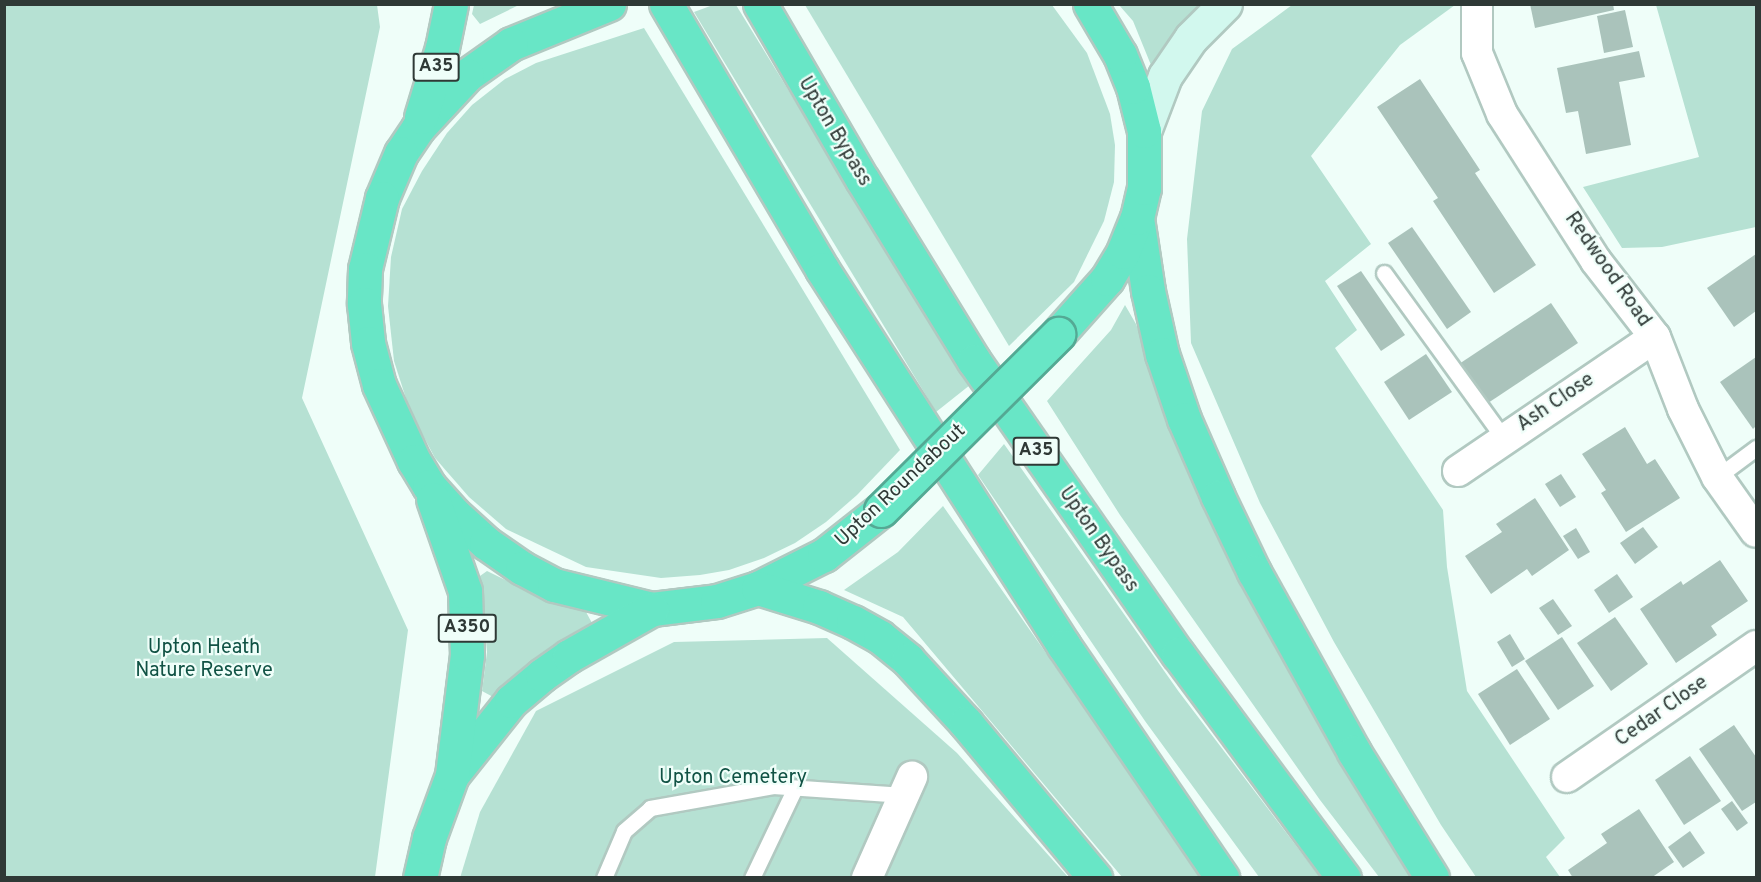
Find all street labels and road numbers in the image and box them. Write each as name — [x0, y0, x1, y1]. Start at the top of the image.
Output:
road number: A35 — [412, 52, 460, 82]
street label: Upton Bypass — [792, 73, 876, 191]
street label: Redwood Road — [1559, 208, 1655, 332]
street label: Ash Close — [1513, 368, 1599, 438]
street label: Upton Roundabout — [831, 419, 971, 553]
road number: A35 — [1012, 436, 1060, 466]
street label: Upton Bypass — [1053, 483, 1143, 597]
road number: A350 — [437, 613, 497, 643]
street label: Cedar Close — [1611, 671, 1713, 753]

